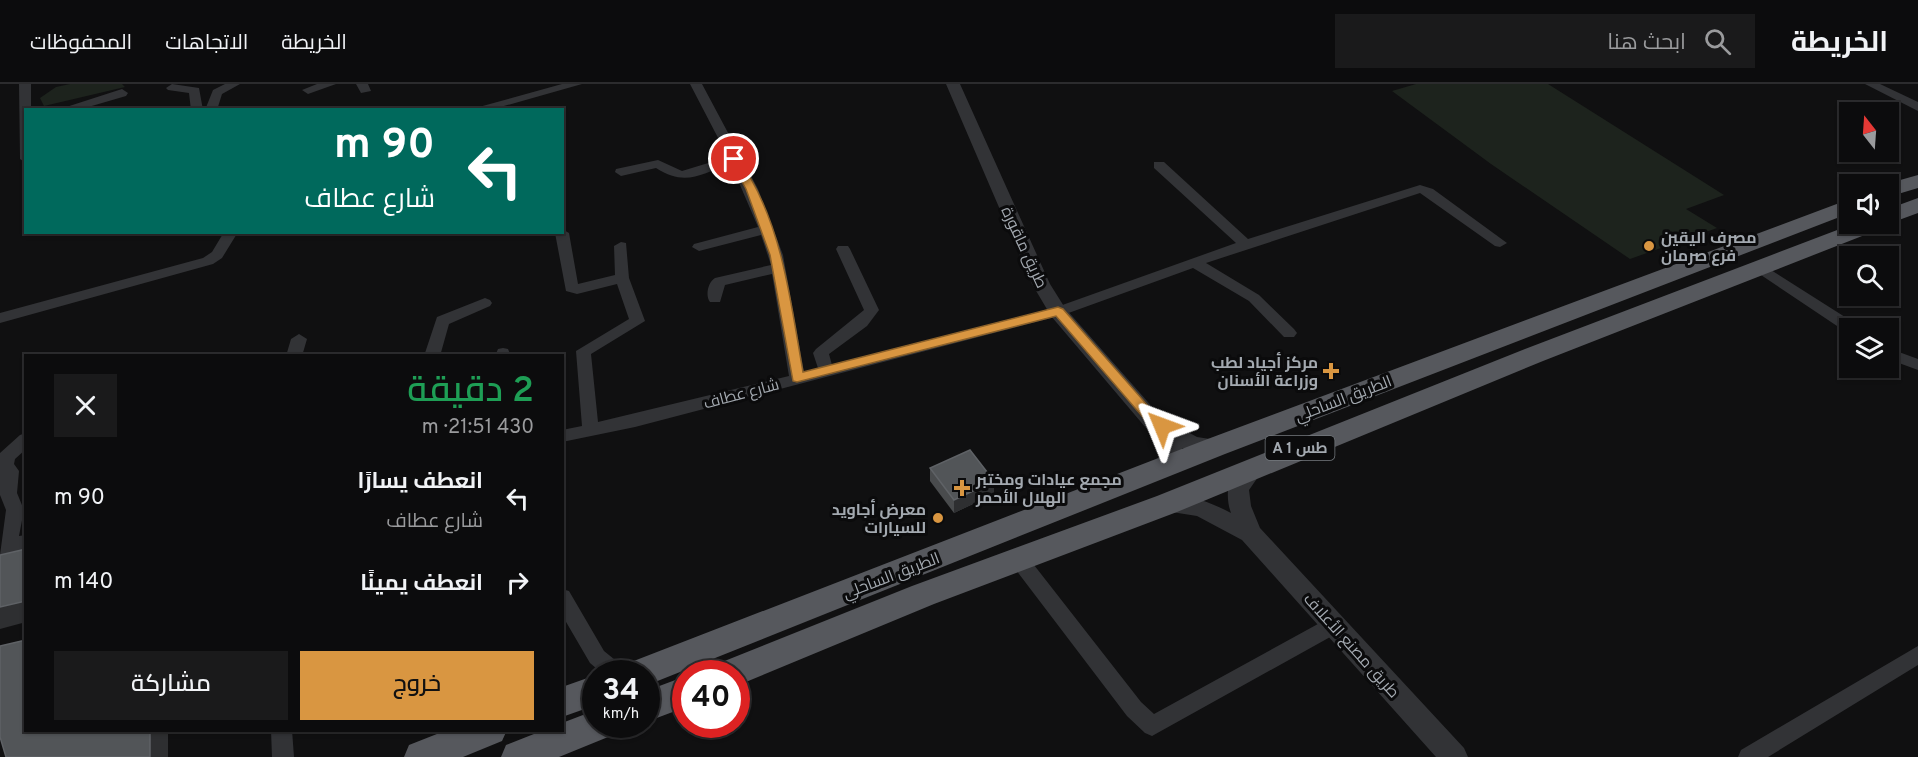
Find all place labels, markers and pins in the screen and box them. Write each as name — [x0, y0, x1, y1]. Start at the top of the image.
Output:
pin — [708, 133, 759, 184]
place label: مصرف اليقين فرع صرمان — [1661, 229, 1757, 267]
marker: مصرف اليقين فرع صرمان — [1642, 239, 1656, 253]
place label: مركز أجياد لطب وزراعة الأسنان — [1211, 352, 1318, 392]
marker: مركز أجياد لطب وزراعة الأسنان — [1322, 362, 1340, 380]
place label: مجمع عيادات ومختبر الهلال الأحمر — [975, 471, 1122, 509]
marker: مجمع عيادات ومختبر الهلال الأحمر — [953, 479, 971, 497]
place label: معرض أجاويد للسيارات — [832, 499, 926, 539]
marker: معرض أجاويد للسيارات — [931, 511, 945, 525]

